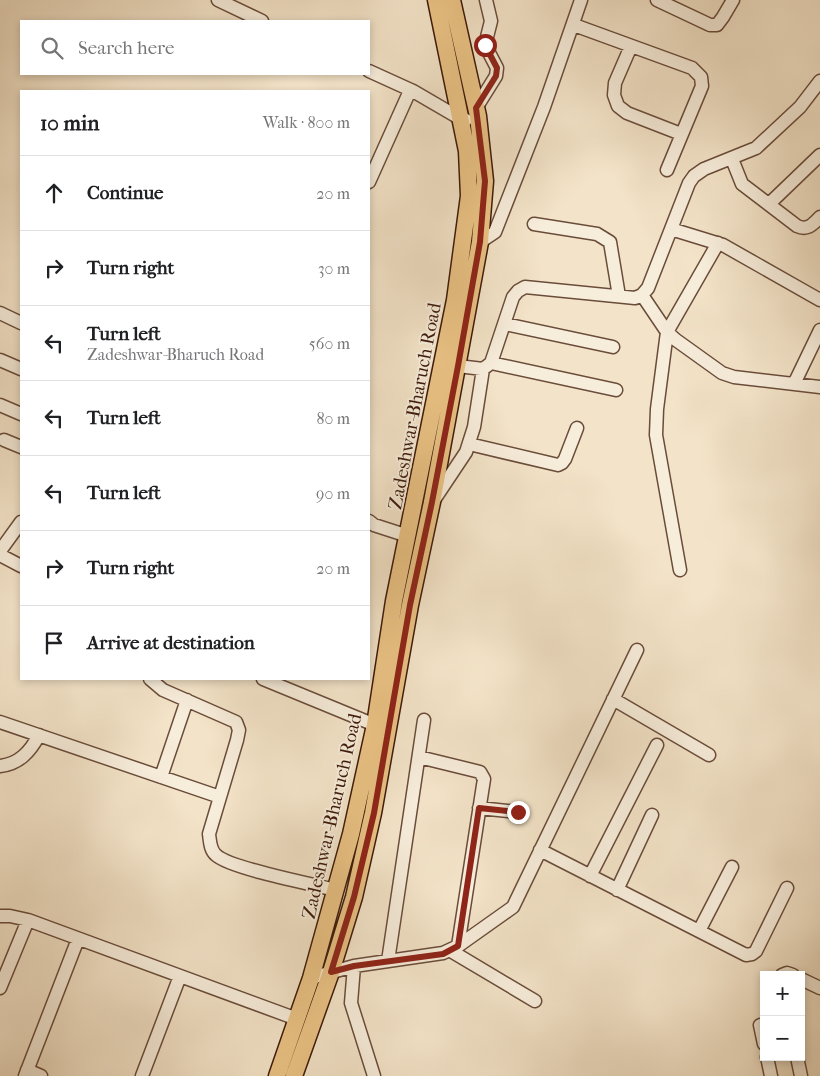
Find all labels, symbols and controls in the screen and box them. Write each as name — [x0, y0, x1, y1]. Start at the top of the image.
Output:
search box — [20, 20, 370, 75]
icon: search — [38, 34, 66, 62]
route start — [474, 34, 497, 57]
text: Search here — [78, 37, 174, 59]
text: 10 min — [40, 111, 99, 135]
text: Walk · 800 m — [263, 113, 350, 132]
icon: ahead — [40, 179, 68, 207]
text: Continue — [87, 182, 163, 204]
text: 20 m — [316, 184, 350, 203]
icon: right — [40, 254, 68, 282]
text: Turn right — [87, 257, 174, 279]
text: 30 m — [318, 259, 350, 278]
street label: Zadeshwar-Bharuch Road — [384, 300, 446, 512]
text: Turn left — [87, 323, 161, 345]
icon: left — [40, 329, 68, 357]
text: 560 m — [309, 334, 350, 353]
text: Zadeshwar-Bharuch Road — [87, 345, 264, 364]
icon: left — [40, 404, 68, 432]
text: Turn left — [87, 407, 161, 429]
text: 80 m — [316, 409, 350, 428]
icon: left — [40, 479, 68, 507]
text: Turn left — [87, 482, 161, 504]
text: 90 m — [316, 484, 350, 503]
icon: right — [40, 554, 68, 582]
text: Turn right — [87, 557, 174, 579]
text: 20 m — [316, 559, 350, 578]
icon: arrive — [40, 629, 68, 657]
text: Arrive at destination — [87, 632, 255, 654]
street label: Zadeshwar-Bharuch Road — [298, 711, 366, 921]
route end — [507, 801, 530, 824]
map controls — [760, 971, 805, 1061]
button: + — [760, 971, 805, 1016]
button: − — [760, 1016, 805, 1061]

